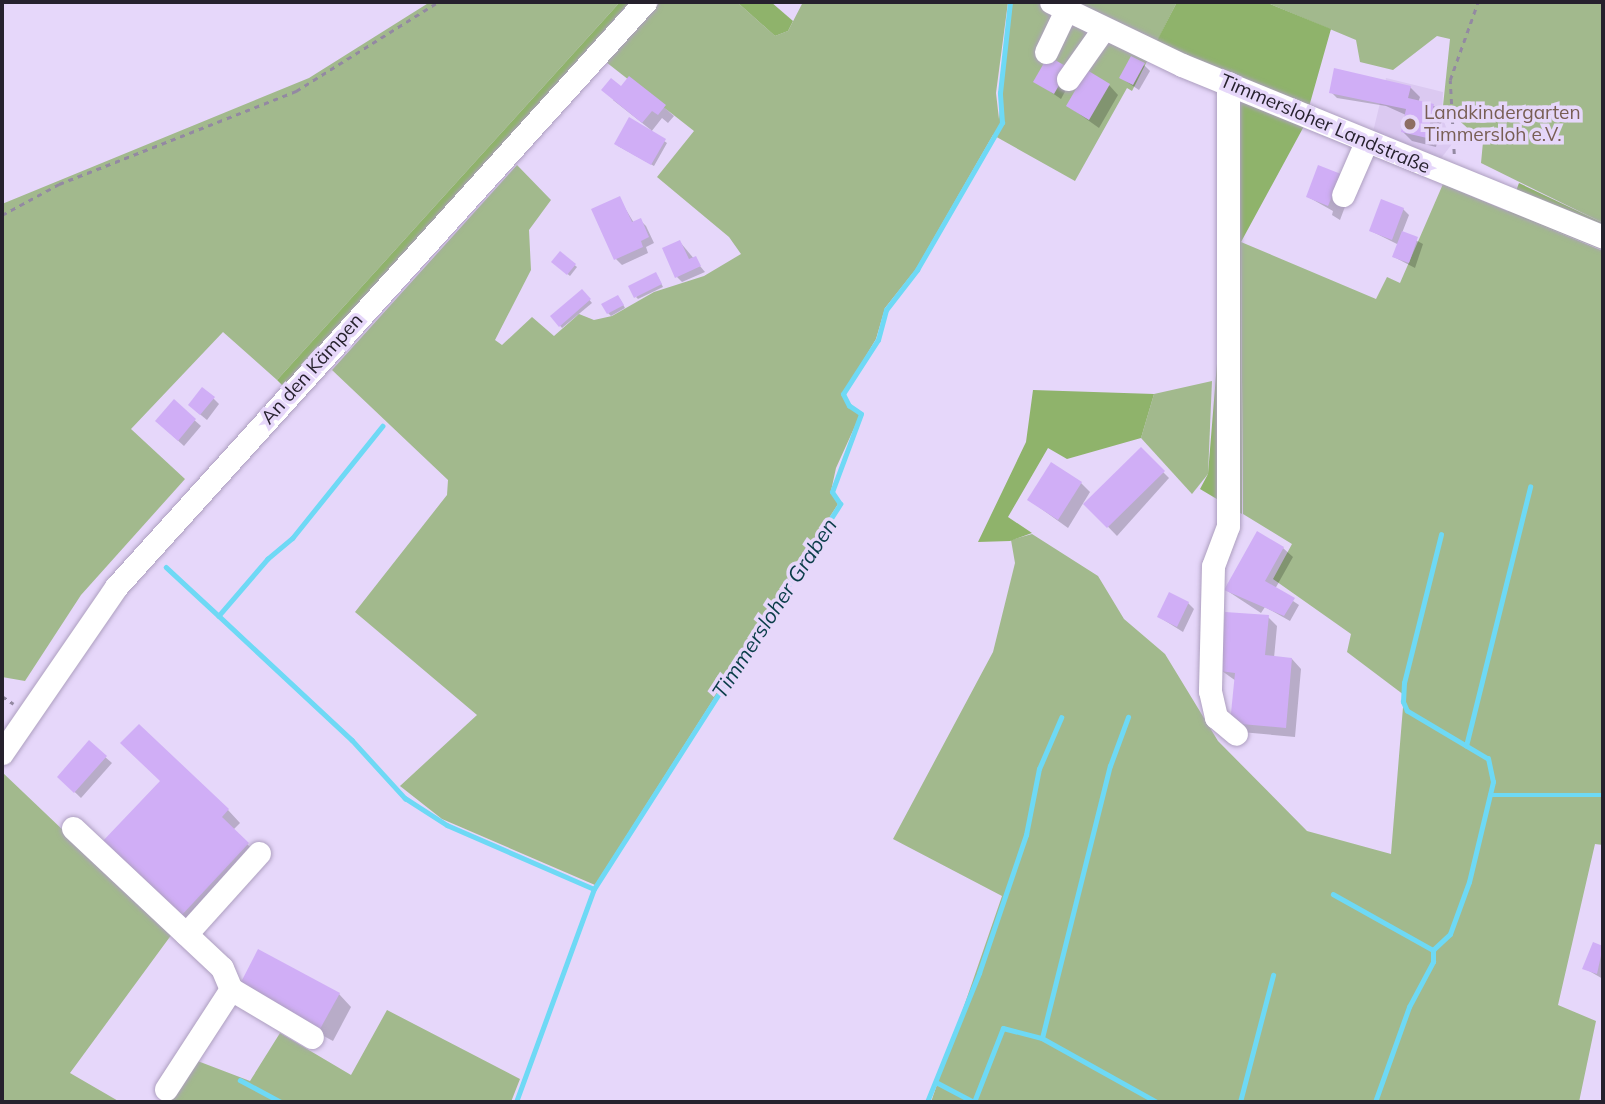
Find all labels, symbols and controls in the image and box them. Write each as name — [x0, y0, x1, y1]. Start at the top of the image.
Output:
street label: Timmersloher Landstraße — [1217, 69, 1433, 179]
place label: Landkindergarten Timmersloh e.V. — [1424, 102, 1581, 146]
marker: Landkindergarten Timmersloh e.V. — [1402, 116, 1418, 132]
street label: An den Kämpen — [256, 309, 368, 429]
water label: Timmersloher Graben — [706, 513, 842, 703]

